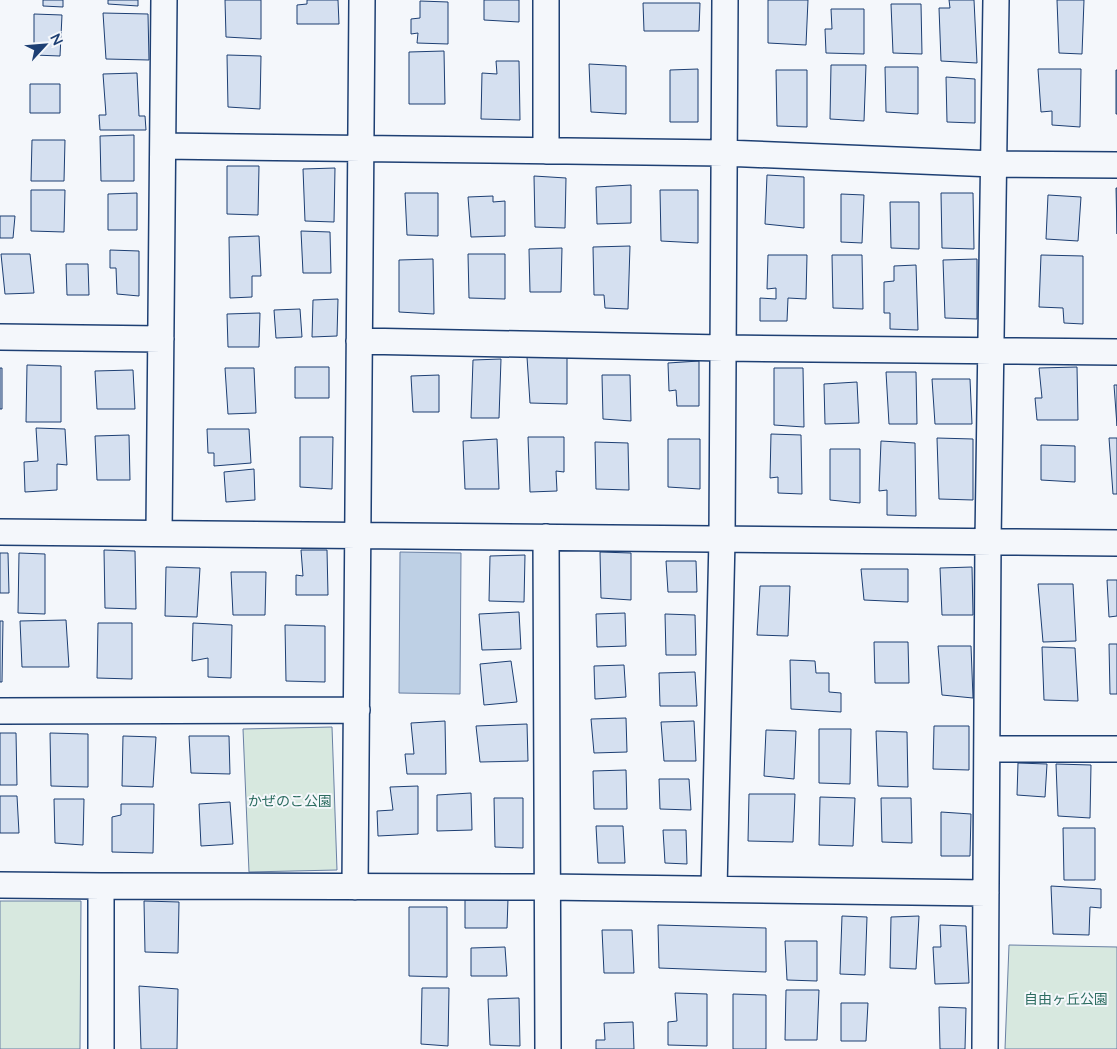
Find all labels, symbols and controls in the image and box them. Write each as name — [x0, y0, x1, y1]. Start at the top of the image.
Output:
north arrow — [20, 20, 70, 70]
text: N — [47, 31, 67, 48]
park label: かぜのこ公園 — [248, 792, 332, 809]
park label: 自由ヶ丘公園 — [1024, 990, 1108, 1007]

